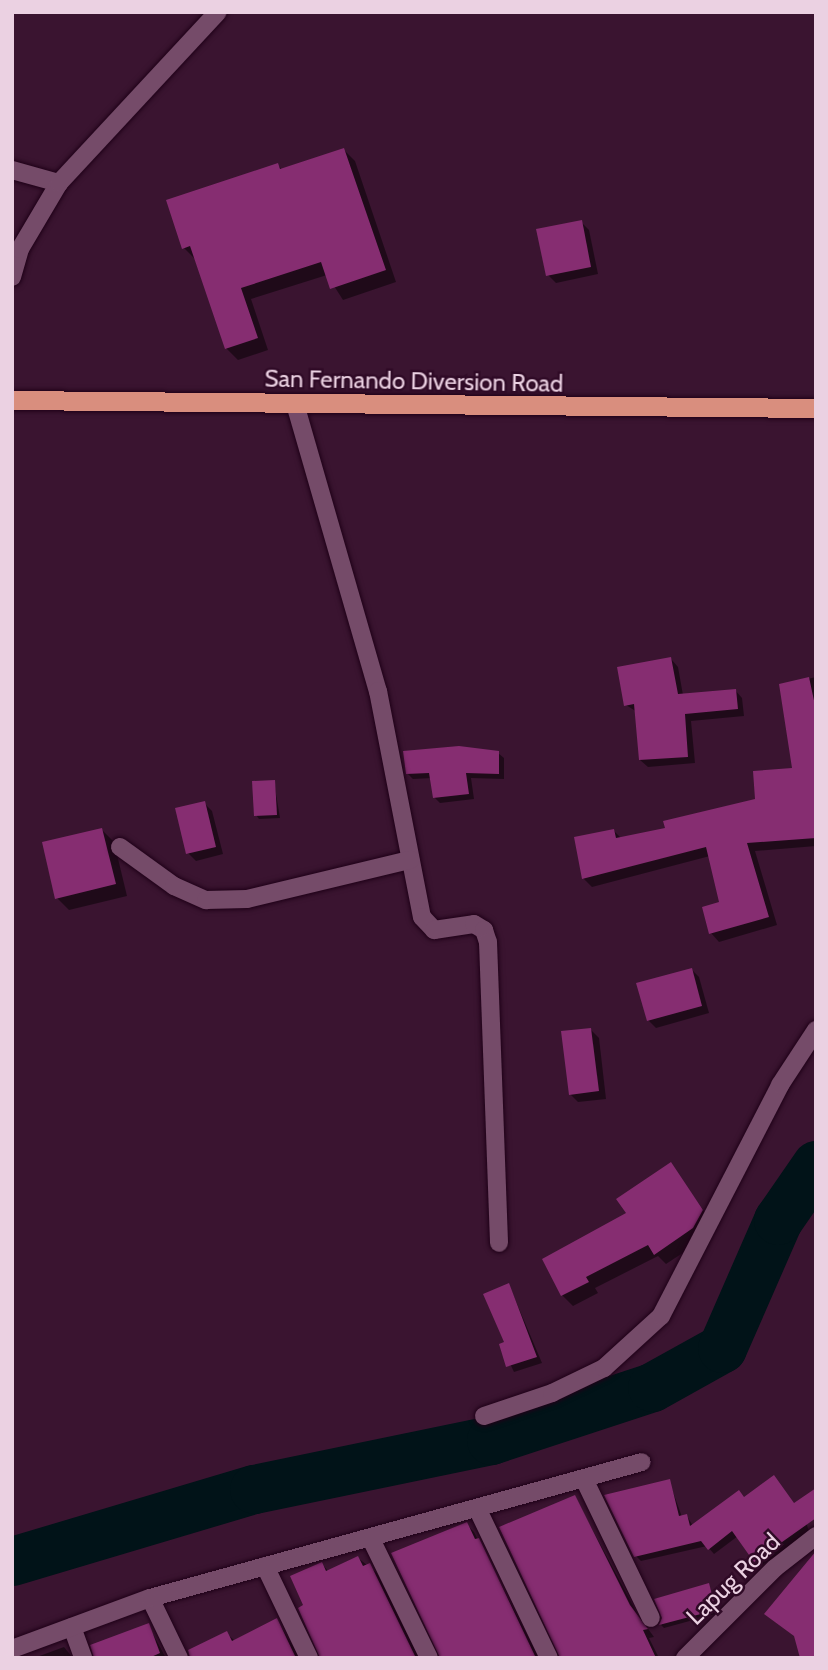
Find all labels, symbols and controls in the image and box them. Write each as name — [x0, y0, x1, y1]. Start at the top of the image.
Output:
street label: San Fernando Diversion Road — [264, 364, 564, 398]
street label: Lapug Road — [680, 1527, 786, 1631]

